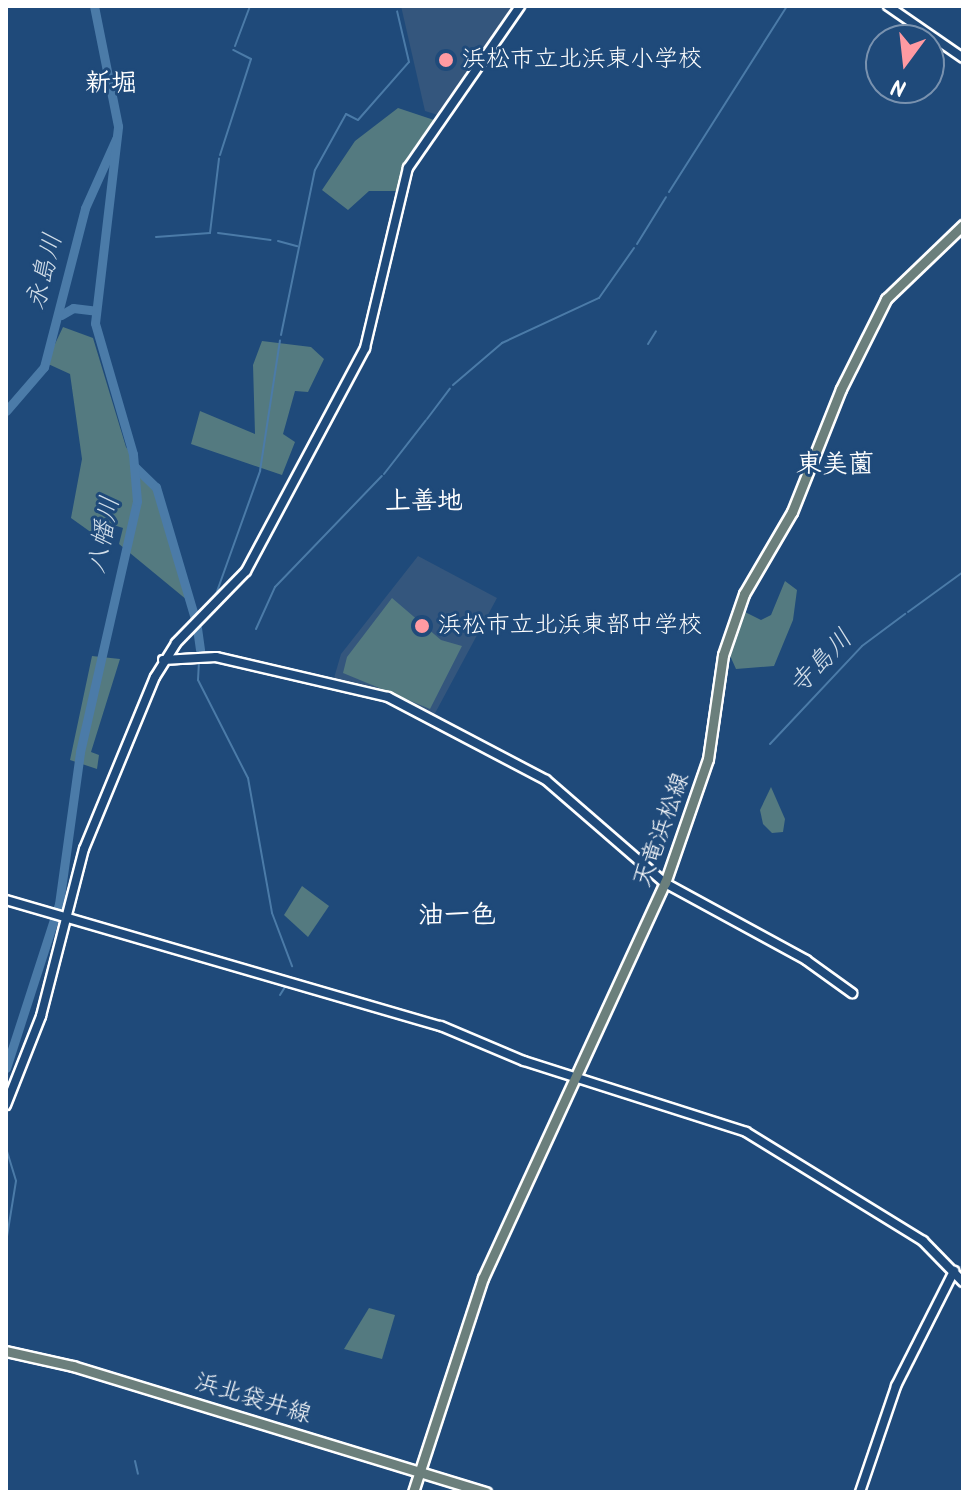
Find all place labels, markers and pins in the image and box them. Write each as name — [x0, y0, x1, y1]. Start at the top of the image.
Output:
place label: 浜松市立北浜東小学校 — [462, 46, 702, 74]
marker: 浜松市立北浜東小学校 — [437, 51, 455, 69]
place label: 浜松市立北浜東部中学校 — [438, 612, 702, 640]
marker: 浜松市立北浜東部中学校 — [413, 617, 431, 635]

